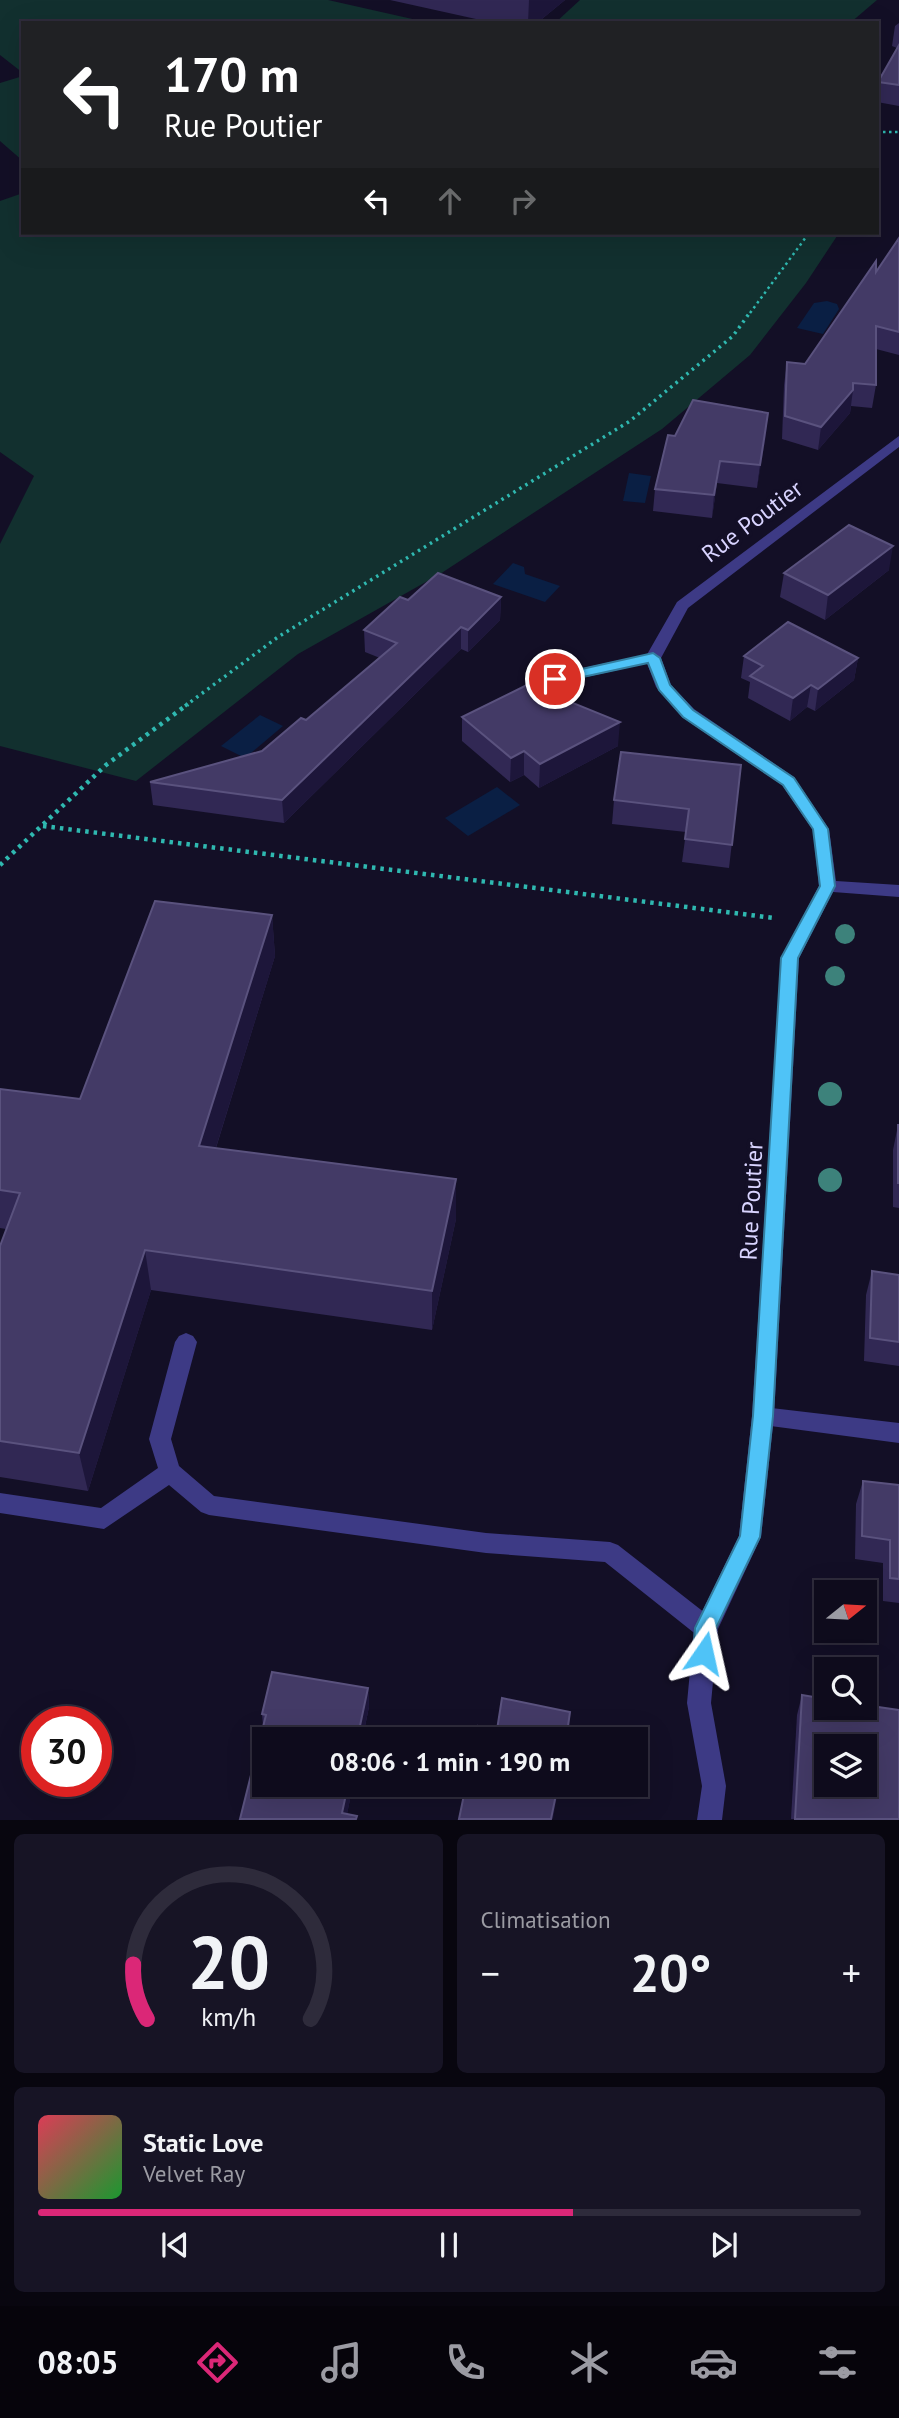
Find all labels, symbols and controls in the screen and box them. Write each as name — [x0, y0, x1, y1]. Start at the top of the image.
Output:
text: 170 m — [164, 42, 299, 106]
icon: left — [49, 49, 140, 140]
text: Rue Poutier — [164, 104, 322, 146]
icon: left — [358, 182, 396, 220]
icon: ahead — [431, 182, 469, 220]
icon: right — [504, 182, 542, 220]
street label: Rue Poutier — [695, 473, 809, 569]
pin — [525, 649, 585, 709]
icon: arrive — [536, 660, 574, 698]
street label: Rue Poutier — [732, 1141, 770, 1261]
north arrow — [814, 1580, 877, 1643]
map controls — [814, 1580, 877, 1797]
position arrow — [667, 1616, 741, 1690]
button: search — [814, 1657, 877, 1720]
speed limit sign: 30 — [21, 1706, 112, 1797]
button: layers — [814, 1734, 877, 1797]
text: 08:06 · 1 min · 190 m — [330, 1745, 570, 1778]
text: Climatisation — [481, 1905, 611, 1934]
text: 20 — [187, 1916, 270, 2010]
text: 20° — [630, 1939, 712, 2006]
text: − — [481, 1948, 500, 1997]
text: + — [842, 1948, 861, 1997]
text: km/h — [201, 2001, 256, 2033]
text: Static Love — [143, 2126, 264, 2159]
text: Velvet Ray — [143, 2159, 245, 2188]
icon: previous — [156, 2226, 194, 2264]
icon: pause — [430, 2226, 468, 2264]
icon: next — [705, 2226, 743, 2264]
icon: directions — [193, 2338, 242, 2387]
icon: music — [317, 2338, 366, 2387]
icon: phone — [441, 2338, 490, 2387]
icon: climate — [565, 2338, 614, 2387]
icon: car — [689, 2338, 738, 2387]
icon: filters — [813, 2338, 862, 2387]
text: 08:05 — [37, 2341, 119, 2383]

